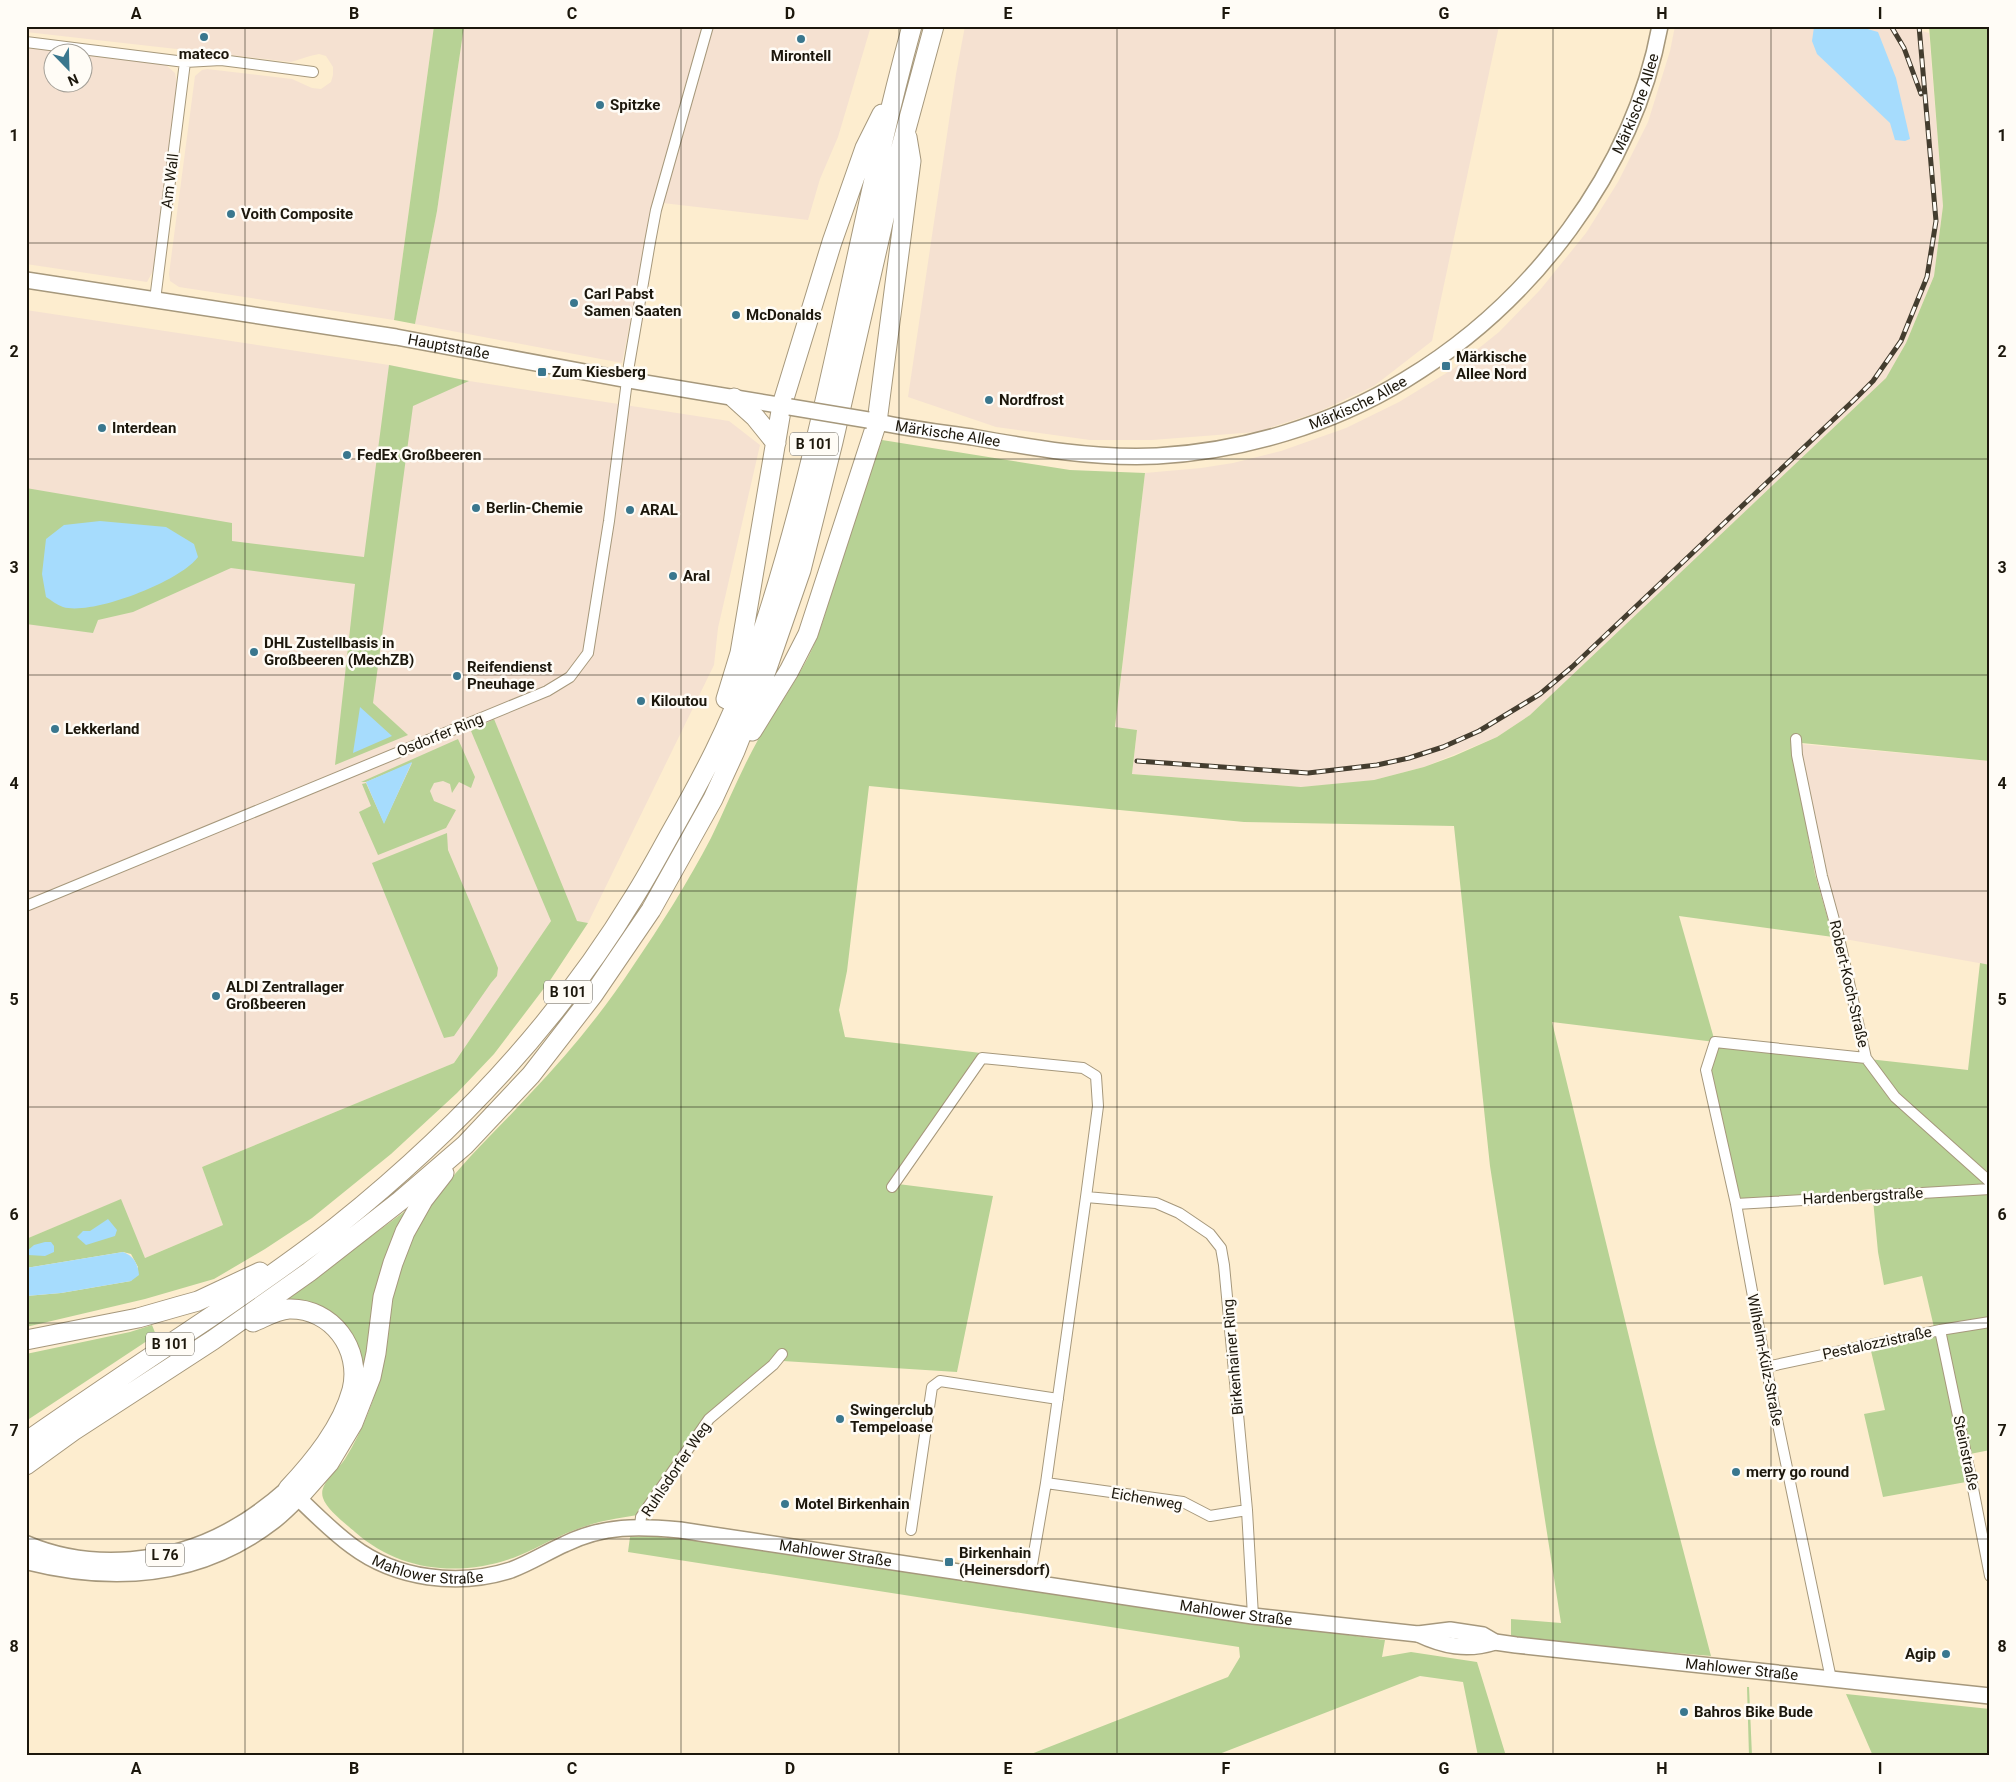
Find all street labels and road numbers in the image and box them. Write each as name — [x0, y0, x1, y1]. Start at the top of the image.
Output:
street label: Märkische Allee — [1608, 51, 1663, 157]
street label: Am Wall — [158, 153, 182, 209]
street label: Hauptstraße — [406, 330, 491, 363]
street label: Märkische Allee — [1306, 372, 1410, 434]
street label: Märkische Allee — [894, 417, 1002, 451]
road number: B 101 — [790, 432, 838, 456]
street label: Osdorfer Ring — [394, 709, 486, 761]
street label: Robert-Koch-Straße — [1826, 918, 1872, 1050]
road number: B 101 — [544, 980, 592, 1004]
street label: Hardenbergstraße — [1802, 1184, 1924, 1208]
street label: Wilhelm-Külz-Straße — [1743, 1292, 1787, 1428]
street label: Birkenhainer Ring — [1219, 1298, 1247, 1416]
street label: Pestalozzistraße — [1821, 1323, 1933, 1363]
road number: B 101 — [146, 1332, 194, 1356]
street label: Steinstraße — [1949, 1414, 1983, 1492]
street label: Ruhlsdorfer Weg — [638, 1418, 714, 1520]
street label: Eichenweg — [1110, 1484, 1184, 1514]
street label: Mahlower Straße — [778, 1536, 893, 1571]
road number: L 76 — [146, 1544, 184, 1566]
street label: Mahlower Straße — [369, 1551, 484, 1588]
street label: Mahlower Straße — [1178, 1596, 1293, 1629]
street label: Mahlower Straße — [1684, 1654, 1799, 1684]

